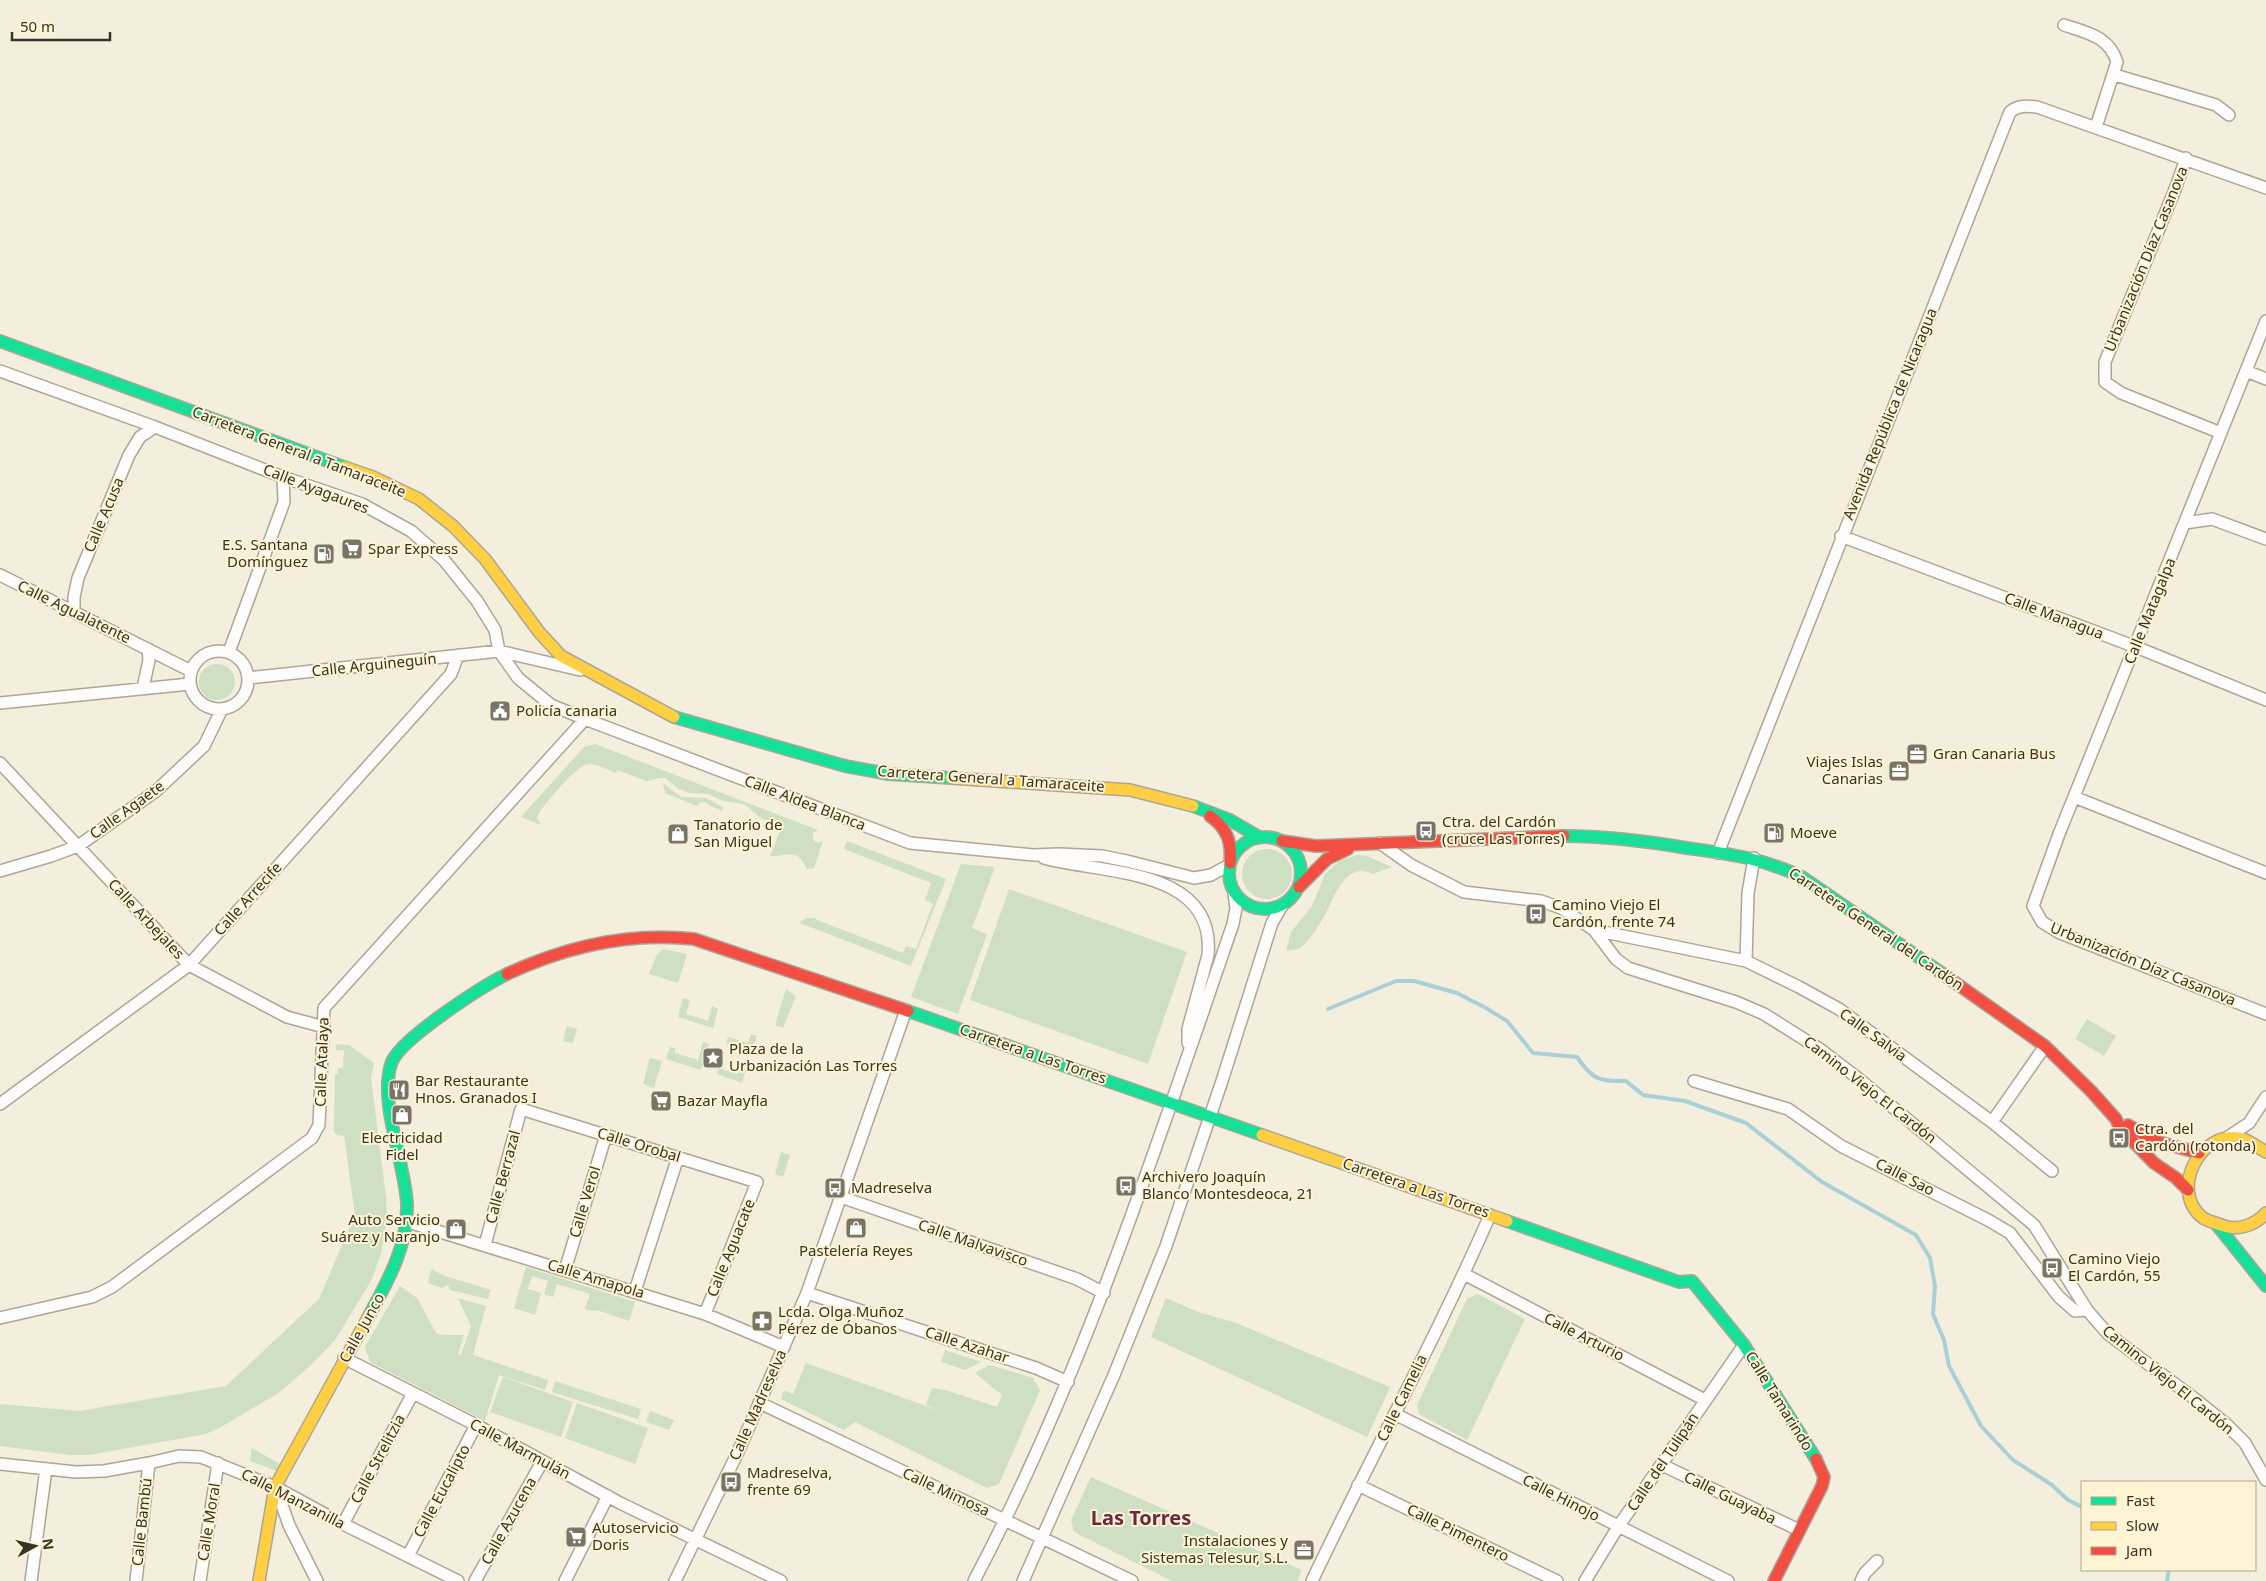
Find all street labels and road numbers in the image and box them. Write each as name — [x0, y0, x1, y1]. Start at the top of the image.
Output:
street label: Urbanización Díaz Casanova — [2099, 163, 2192, 354]
street label: Avenida República de Nicaragua — [1837, 305, 1941, 523]
street label: Carretera General a Tamaraceite — [189, 401, 409, 501]
street label: Calle Ayagaures — [260, 459, 372, 517]
street label: Calle Acusa — [78, 474, 128, 555]
street label: Calle Matagalpa — [2119, 554, 2180, 667]
street label: Calle Agualatente — [14, 575, 134, 647]
street label: Calle Managua — [2002, 587, 2107, 643]
street label: Calle Arguineguín — [311, 648, 437, 681]
street label: Carretera General a Tamaraceite — [877, 760, 1105, 796]
street label: Calle Aldea Blanca — [742, 770, 869, 834]
street label: Calle Agaete — [85, 775, 168, 843]
street label: Calle Arrecife — [209, 857, 286, 940]
street label: Carretera General del Cardón — [1785, 862, 1968, 994]
street label: Calle Arbejales — [104, 874, 189, 963]
street label: Urbanización Díaz Casanova — [2048, 917, 2239, 1010]
street label: Calle Salvia — [1836, 1003, 1911, 1065]
street label: Calle Atalaya — [309, 1017, 333, 1107]
street label: Carretera a Las Torres — [957, 1018, 1110, 1088]
street label: Camino Viejo El Cardón — [1800, 1031, 1941, 1147]
street label: Calle Orobal — [595, 1122, 683, 1166]
street label: Calle Berrazal — [480, 1128, 524, 1226]
street label: Carretera a Las Torres — [1340, 1152, 1493, 1222]
street label: Calle Sao — [1873, 1153, 1938, 1199]
street label: Calle Verol — [564, 1163, 604, 1240]
street label: Calle Aguacate — [701, 1196, 759, 1300]
street label: Calle Malvavisco — [916, 1214, 1031, 1270]
street label: Calle Amapola — [545, 1254, 647, 1302]
street label: Calle Junco — [334, 1289, 389, 1366]
street label: Calle Arturio — [1541, 1307, 1628, 1365]
street label: Camino Viejo El Cardón — [2099, 1320, 2239, 1439]
street label: Calle Azahar — [923, 1321, 1012, 1367]
street label: Calle Madreselva — [724, 1346, 790, 1463]
street label: Calle Tamarindo — [1741, 1347, 1818, 1454]
street label: Calle Camelia — [1371, 1351, 1431, 1444]
street label: Calle del Tulipán — [1622, 1408, 1703, 1515]
street label: Calle Strelitzia — [345, 1410, 409, 1507]
street label: Calle Marmulán — [467, 1413, 574, 1483]
street label: Calle Eucalipto — [408, 1441, 474, 1541]
street label: Calle Mimosa — [900, 1462, 993, 1520]
street label: Calle Manzanilla — [238, 1463, 349, 1533]
street label: Calle Guayaba — [1681, 1466, 1780, 1528]
street label: Calle Hinojo — [1519, 1469, 1604, 1525]
street label: Calle Azucena — [476, 1473, 540, 1568]
street label: Calle Bambú — [126, 1477, 156, 1567]
street label: Calle Moral — [192, 1481, 224, 1562]
street label: Calle Pimentero — [1404, 1499, 1513, 1566]

